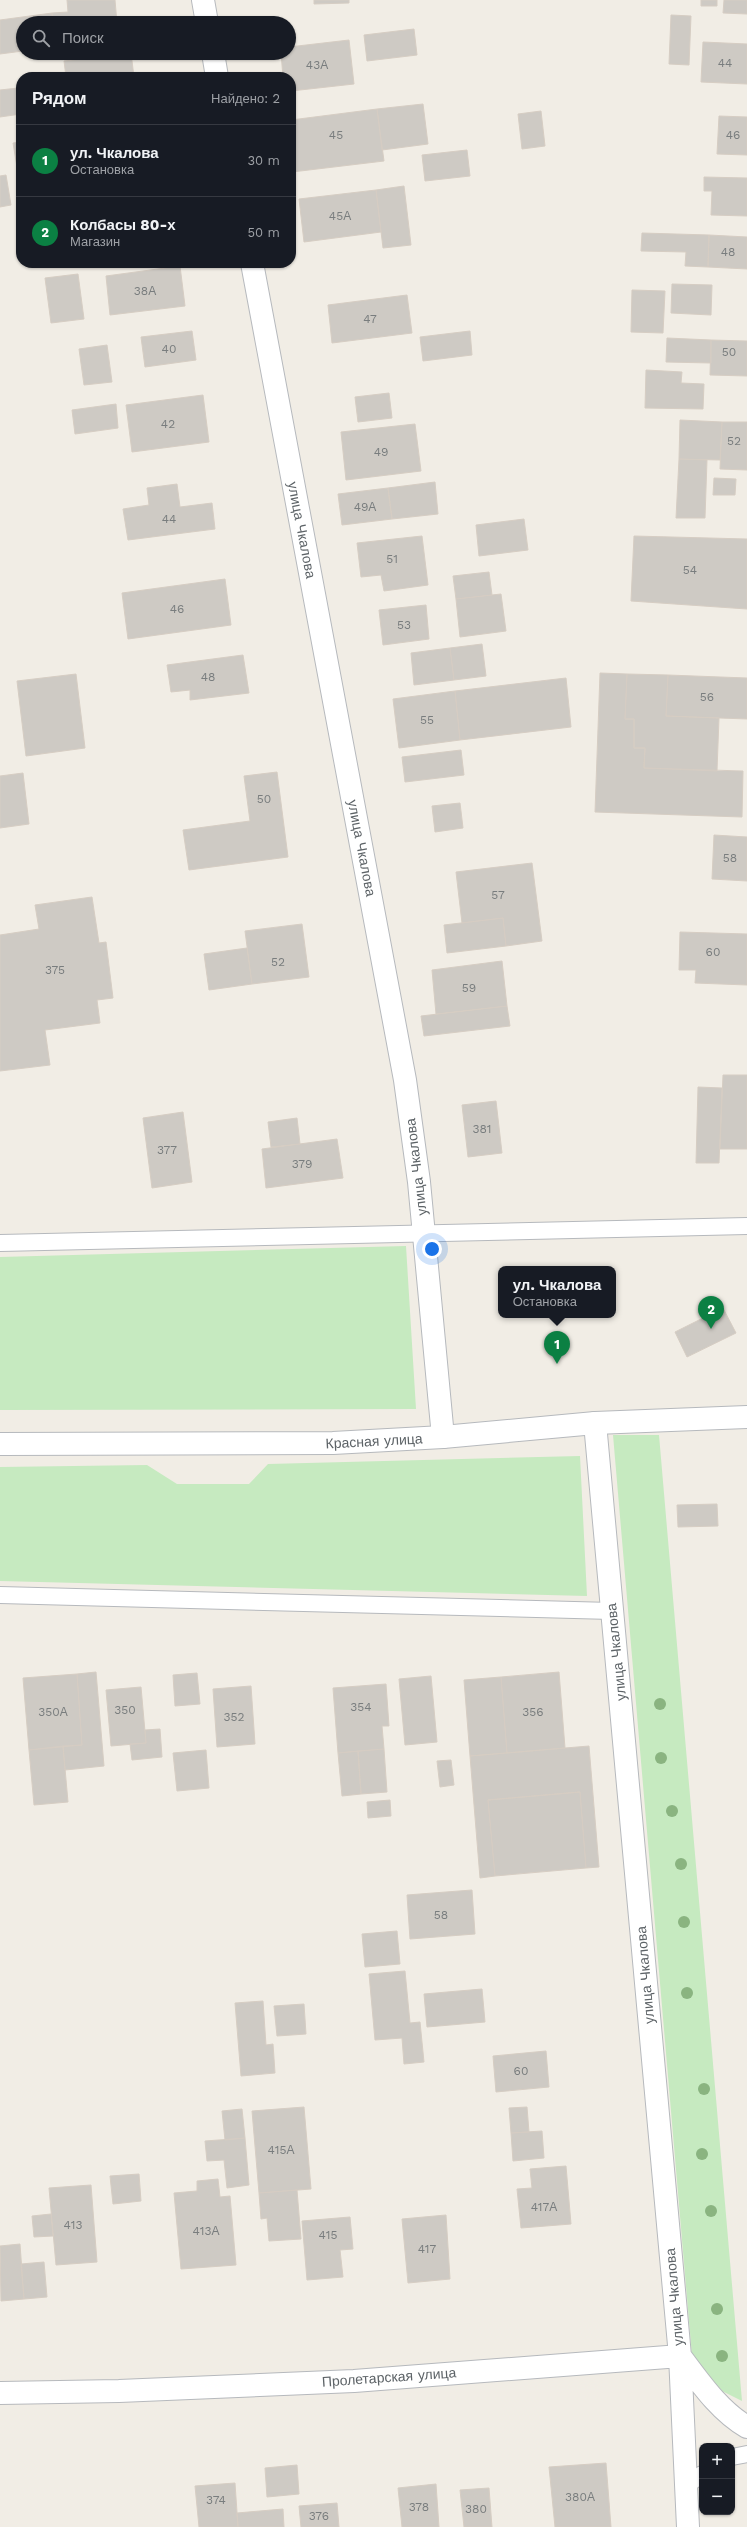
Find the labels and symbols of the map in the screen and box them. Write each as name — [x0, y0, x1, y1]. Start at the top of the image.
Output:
house number: 44 — [718, 56, 732, 70]
house number: 43А — [306, 58, 328, 72]
house number: 45 — [329, 128, 343, 142]
house number: 46 — [726, 128, 740, 142]
house number: 45А — [329, 209, 351, 223]
house number: 48 — [721, 245, 735, 259]
house number: 38А — [134, 284, 156, 298]
house number: 47 — [363, 312, 377, 326]
house number: 40 — [162, 342, 176, 356]
house number: 50 — [722, 345, 736, 359]
house number: 42 — [161, 417, 175, 431]
house number: 52 — [727, 434, 741, 448]
house number: 49 — [374, 445, 388, 459]
street label: улица Чкалова — [285, 480, 319, 580]
house number: 49А — [354, 500, 376, 514]
house number: 44 — [162, 512, 176, 526]
house number: 51 — [386, 552, 398, 566]
house number: 54 — [683, 563, 697, 577]
house number: 46 — [170, 602, 184, 616]
house number: 53 — [397, 618, 411, 632]
house number: 48 — [201, 670, 215, 684]
house number: 56 — [700, 690, 714, 704]
house number: 55 — [420, 713, 434, 727]
house number: 50 — [257, 792, 271, 806]
street label: улица Чкалова — [345, 798, 379, 898]
house number: 58 — [723, 851, 737, 865]
house number: 57 — [491, 888, 505, 902]
house number: 60 — [706, 945, 720, 959]
house number: 52 — [271, 955, 285, 969]
house number: 375 — [45, 963, 65, 977]
house number: 59 — [462, 981, 476, 995]
street label: улица Чкалова — [402, 1117, 430, 1217]
house number: 381 — [472, 1122, 492, 1136]
house number: 377 — [157, 1143, 177, 1157]
house number: 379 — [292, 1157, 312, 1171]
your location — [422, 1239, 442, 1259]
pin: 2 — [698, 1296, 724, 1329]
pin: 1 — [544, 1331, 570, 1364]
street label: Красная улица — [325, 1430, 423, 1452]
street label: улица Чкалова — [603, 1602, 629, 1702]
house number: 354 — [350, 1700, 372, 1714]
house number: 350 — [114, 1703, 136, 1717]
house number: 350А — [38, 1705, 68, 1719]
house number: 356 — [522, 1705, 544, 1719]
house number: 352 — [224, 1710, 244, 1724]
house number: 58 — [434, 1908, 448, 1922]
street label: улица Чкалова — [633, 1925, 657, 2025]
house number: 60 — [514, 2064, 528, 2078]
house number: 415А — [268, 2143, 294, 2157]
house number: 417А — [531, 2200, 557, 2214]
house number: 413 — [64, 2218, 82, 2232]
house number: 413А — [193, 2224, 219, 2238]
house number: 415 — [319, 2228, 337, 2242]
house number: 417 — [418, 2242, 437, 2256]
street label: улица Чкалова — [662, 2247, 686, 2347]
street label: Пролетарская улица — [321, 2364, 457, 2390]
house number: 380А — [565, 2490, 595, 2504]
house number: 374 — [206, 2493, 226, 2507]
house number: 378 — [409, 2500, 429, 2514]
house number: 380 — [465, 2502, 487, 2516]
house number: 376 — [309, 2509, 329, 2523]

